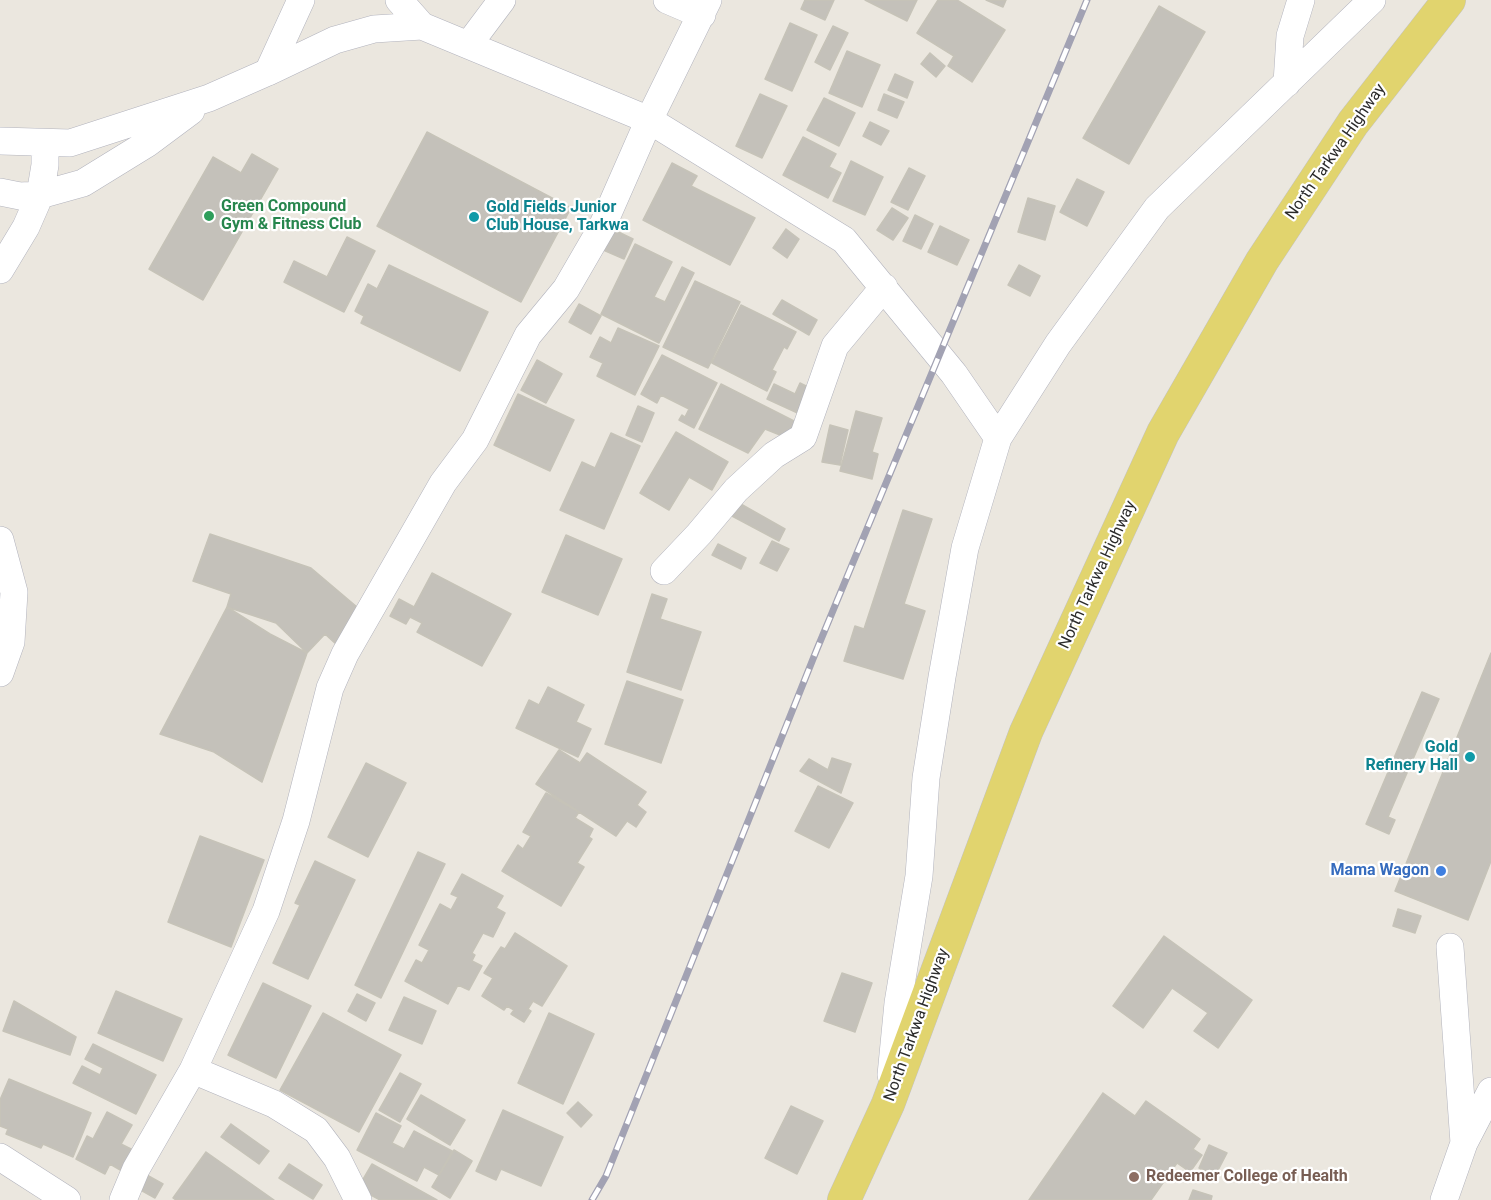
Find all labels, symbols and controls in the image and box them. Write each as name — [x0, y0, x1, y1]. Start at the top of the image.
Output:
street label: North Tarkwa Highway — [1282, 80, 1390, 224]
place label: Green Compound Gym & Fitness Club — [221, 197, 361, 235]
place label: Gold Fields Junior Club House, Tarkwa — [486, 198, 629, 236]
marker: Green Compound Gym & Fitness Club — [202, 209, 216, 223]
marker: Gold Fields Junior Club House, Tarkwa — [467, 210, 481, 224]
street label: North Tarkwa Highway — [1055, 498, 1141, 652]
place label: Gold Refinery Hall — [1365, 738, 1458, 776]
marker: Gold Refinery Hall — [1463, 750, 1477, 764]
place label: Mama Wagon — [1331, 861, 1429, 881]
marker: Mama Wagon — [1434, 864, 1448, 878]
street label: North Tarkwa Highway — [880, 946, 954, 1104]
place label: Redeemer College of Health — [1146, 1167, 1348, 1187]
marker: Redeemer College of Health — [1127, 1170, 1141, 1184]

